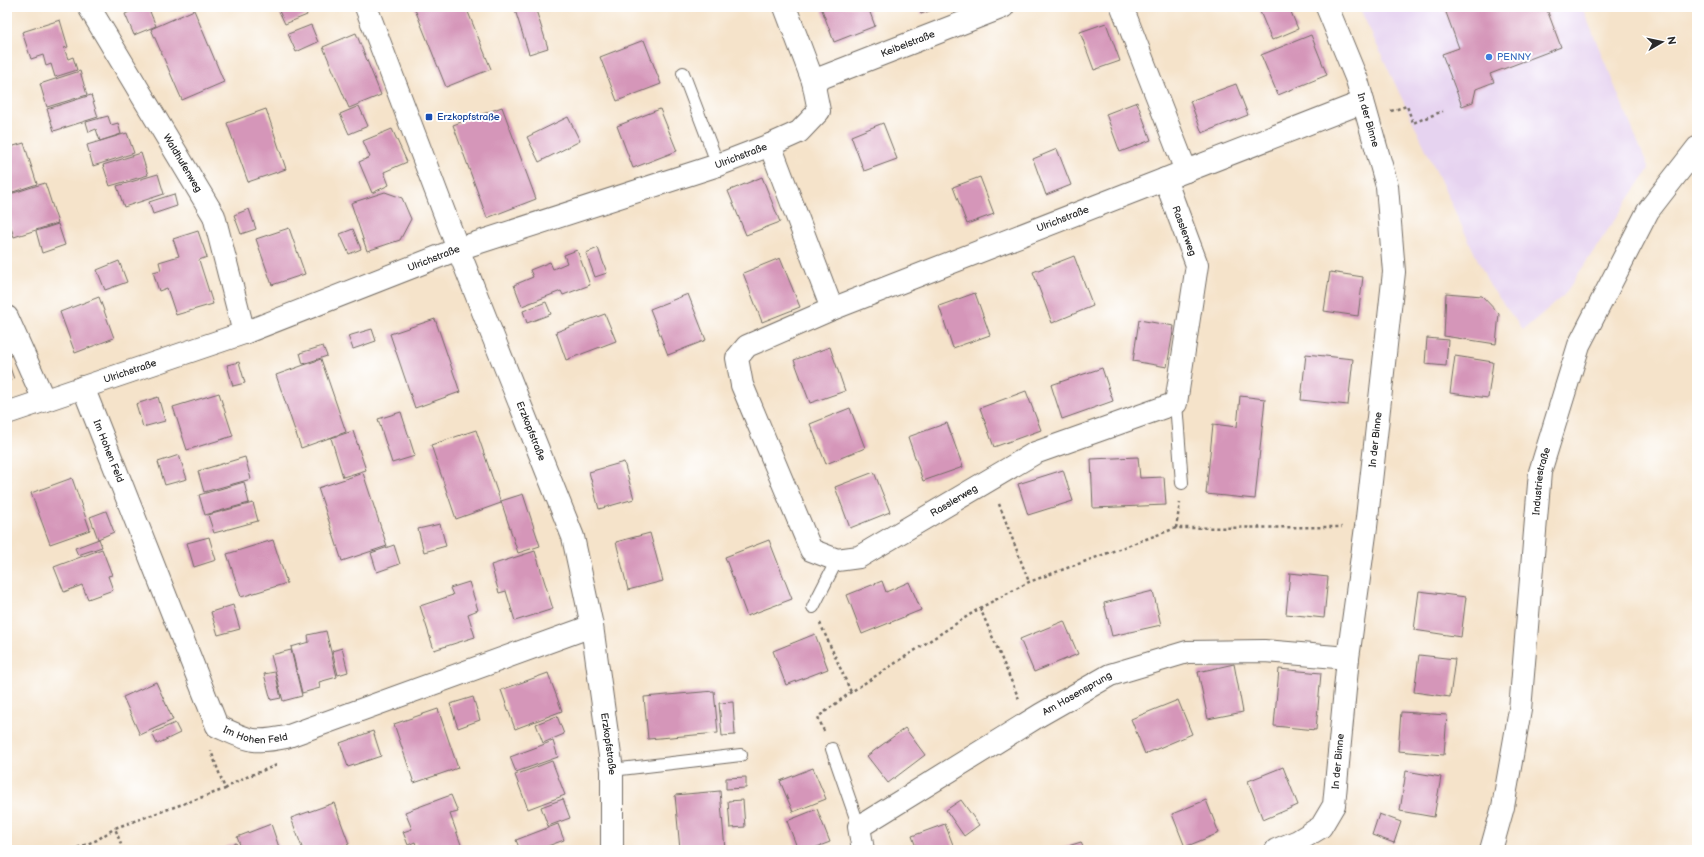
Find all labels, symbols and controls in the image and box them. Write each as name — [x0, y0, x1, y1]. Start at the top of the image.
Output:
north arrow — [1642, 22, 1682, 62]
street label: Keibelstraße — [879, 28, 937, 60]
text: N — [1664, 35, 1678, 46]
place label: PENNY — [1497, 51, 1531, 63]
marker: PENNY — [1484, 52, 1494, 62]
street label: In der Binne — [1355, 92, 1381, 149]
place label: Erzkopfstraße — [437, 111, 500, 123]
marker: Erzkopfstraße — [424, 112, 434, 122]
street label: Waldhufenweg — [160, 132, 205, 195]
street label: Ulrichstraße — [713, 141, 769, 172]
street label: Ulrichstraße — [1035, 203, 1091, 235]
street label: Rasslerweg — [1169, 204, 1199, 258]
street label: Ulrichstraße — [406, 243, 462, 274]
street label: Ulrichstraße — [102, 357, 158, 386]
street label: Erzkopfstraße — [513, 400, 548, 463]
street label: In der Binne — [1367, 411, 1385, 468]
street label: Im Hohen Feld — [91, 418, 126, 485]
street label: Industriestraße — [1530, 446, 1553, 516]
street label: Rasslerweg — [928, 482, 980, 519]
street label: Am Hasensprung — [1040, 669, 1114, 718]
street label: Erzkopfstraße — [598, 712, 618, 775]
street label: Im Hohen Feld — [221, 724, 289, 746]
street label: In der Binne — [1330, 733, 1347, 790]

